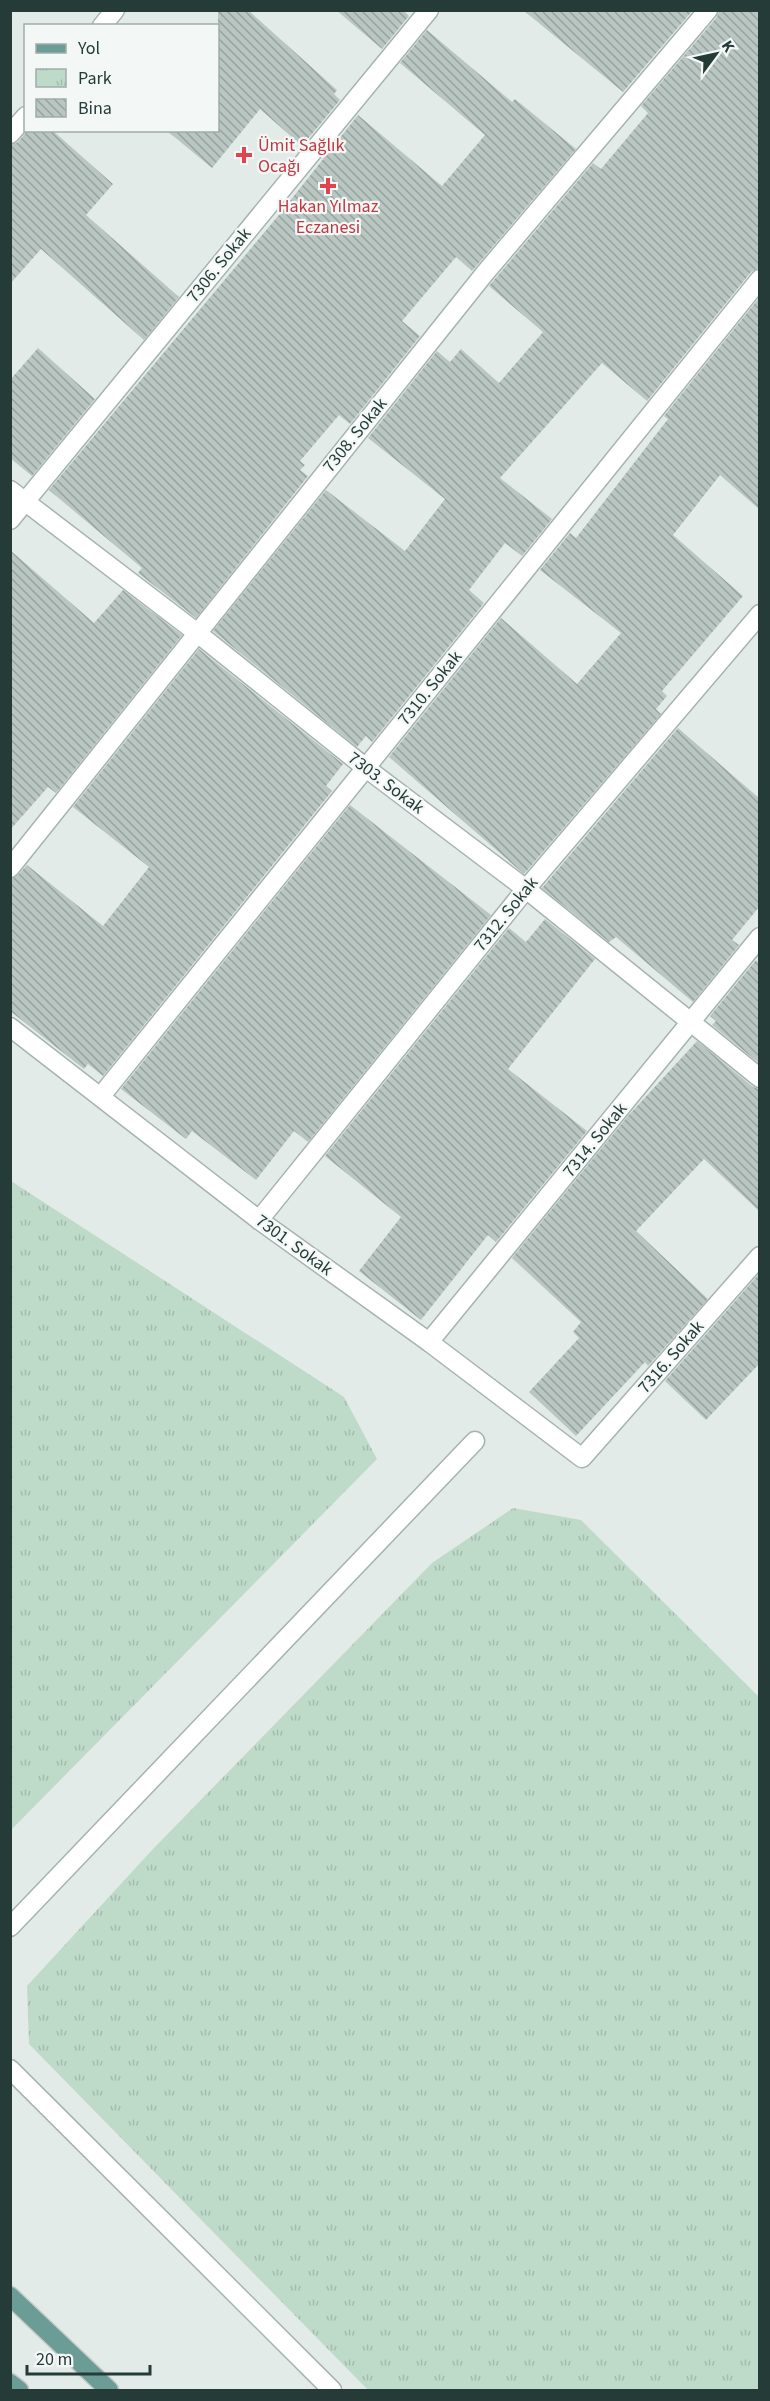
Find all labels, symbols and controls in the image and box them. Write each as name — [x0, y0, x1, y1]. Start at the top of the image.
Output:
legend — [24, 24, 219, 132]
north arrow — [686, 24, 746, 84]
text: Yol — [77, 36, 100, 61]
text: K — [716, 36, 740, 57]
text: Park — [78, 66, 112, 91]
text: Bina — [78, 96, 112, 121]
place label: Ümit Sağlık Ocağı — [258, 133, 344, 179]
marker: Ümit Sağlık Ocağı — [235, 146, 253, 164]
marker: Hakan Yılmaz Eczanesi — [321, 179, 335, 193]
place label: Hakan Yılmaz Eczanesi — [278, 194, 379, 240]
street label: 7306. Sokak — [181, 222, 257, 308]
street label: 7308. Sokak — [317, 392, 393, 478]
street label: 7310. Sokak — [392, 645, 468, 731]
street label: 7303. Sokak — [343, 746, 430, 820]
street label: 7312. Sokak — [468, 871, 544, 957]
street label: 7314. Sokak — [557, 1097, 633, 1183]
street label: 7301. Sokak — [250, 1208, 338, 1282]
street label: 7316. Sokak — [632, 1315, 710, 1399]
scale bar — [27, 2338, 150, 2376]
text: 20 m — [36, 2347, 72, 2372]

